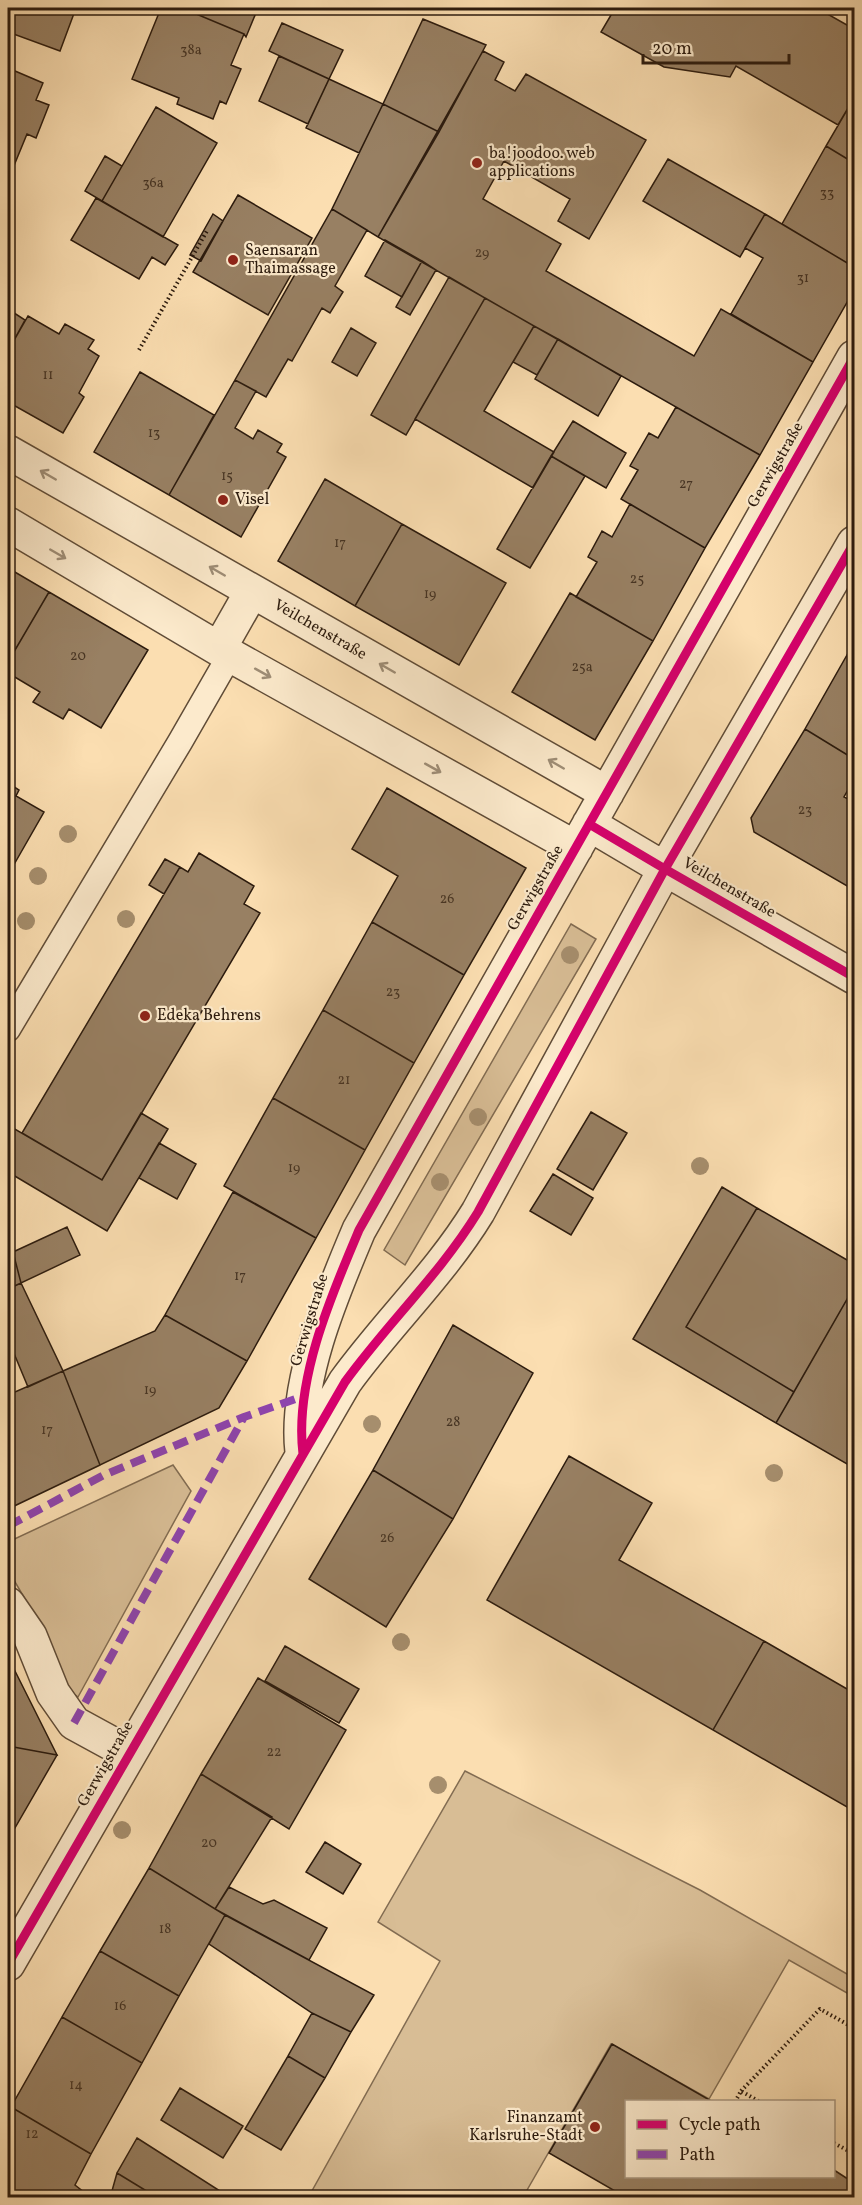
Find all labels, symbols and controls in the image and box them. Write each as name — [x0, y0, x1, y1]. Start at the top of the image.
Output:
scale bar — [643, 27, 788, 65]
text: 20 m — [652, 37, 692, 62]
house number: 38a — [180, 41, 202, 60]
place label: ba!joodoo. web applications — [489, 143, 595, 183]
marker: ba!joodoo. web applications — [470, 156, 484, 170]
house number: 36a — [142, 174, 164, 193]
house number: 33 — [820, 184, 834, 203]
place label: Saensaran Thaimassage — [245, 240, 336, 280]
house number: 29 — [475, 244, 489, 263]
marker: Saensaran Thaimassage — [226, 253, 240, 267]
house number: 31 — [797, 269, 809, 288]
house number: 11 — [43, 366, 53, 385]
street label: Gerwigstraße — [743, 418, 809, 512]
house number: 13 — [148, 424, 160, 443]
house number: 15 — [221, 467, 233, 486]
one-way arrow — [40, 468, 57, 480]
house number: 27 — [679, 475, 693, 494]
place label: Visel — [235, 489, 269, 511]
marker: Visel — [216, 493, 230, 507]
house number: 17 — [334, 534, 346, 553]
one-way arrow — [49, 548, 66, 560]
one-way arrow — [209, 565, 226, 577]
house number: 25 — [630, 570, 644, 589]
house number: 19 — [424, 585, 436, 604]
street label: Veilchenstraße — [269, 594, 371, 666]
house number: 20 — [70, 647, 86, 666]
house number: 25a — [571, 658, 593, 677]
one-way arrow — [379, 661, 396, 673]
one-way arrow — [254, 667, 271, 679]
one-way arrow — [548, 758, 565, 770]
one-way arrow — [424, 762, 441, 774]
house number: 23 — [798, 801, 812, 820]
street label: Gerwigstraße — [503, 841, 569, 935]
street label: Veilchenstraße — [678, 852, 780, 924]
house number: 26 — [440, 890, 454, 909]
house number: 23 — [386, 983, 400, 1002]
place label: Edeka Behrens — [157, 1005, 261, 1027]
marker: Edeka Behrens — [138, 1009, 152, 1023]
house number: 21 — [338, 1071, 350, 1090]
house number: 19 — [288, 1159, 300, 1178]
house number: 17 — [234, 1267, 246, 1286]
street label: Gerwigstraße — [285, 1271, 335, 1369]
house number: 19 — [144, 1381, 156, 1400]
house number: 28 — [446, 1413, 460, 1432]
house number: 17 — [41, 1421, 53, 1440]
house number: 26 — [380, 1529, 394, 1548]
street label: Gerwigstraße — [73, 1717, 139, 1811]
house number: 22 — [266, 1743, 282, 1762]
house number: 20 — [201, 1834, 217, 1853]
house number: 18 — [159, 1920, 171, 1939]
house number: 16 — [114, 1997, 126, 2016]
house number: 14 — [69, 2076, 83, 2095]
legend — [625, 2100, 835, 2178]
place label: Finanzamt Karlsruhe-Stadt — [469, 2107, 583, 2147]
text: Cycle path — [679, 2113, 761, 2138]
marker: Finanzamt Karlsruhe-Stadt — [588, 2120, 602, 2134]
house number: 12 — [26, 2125, 38, 2144]
text: Path — [679, 2143, 715, 2168]

